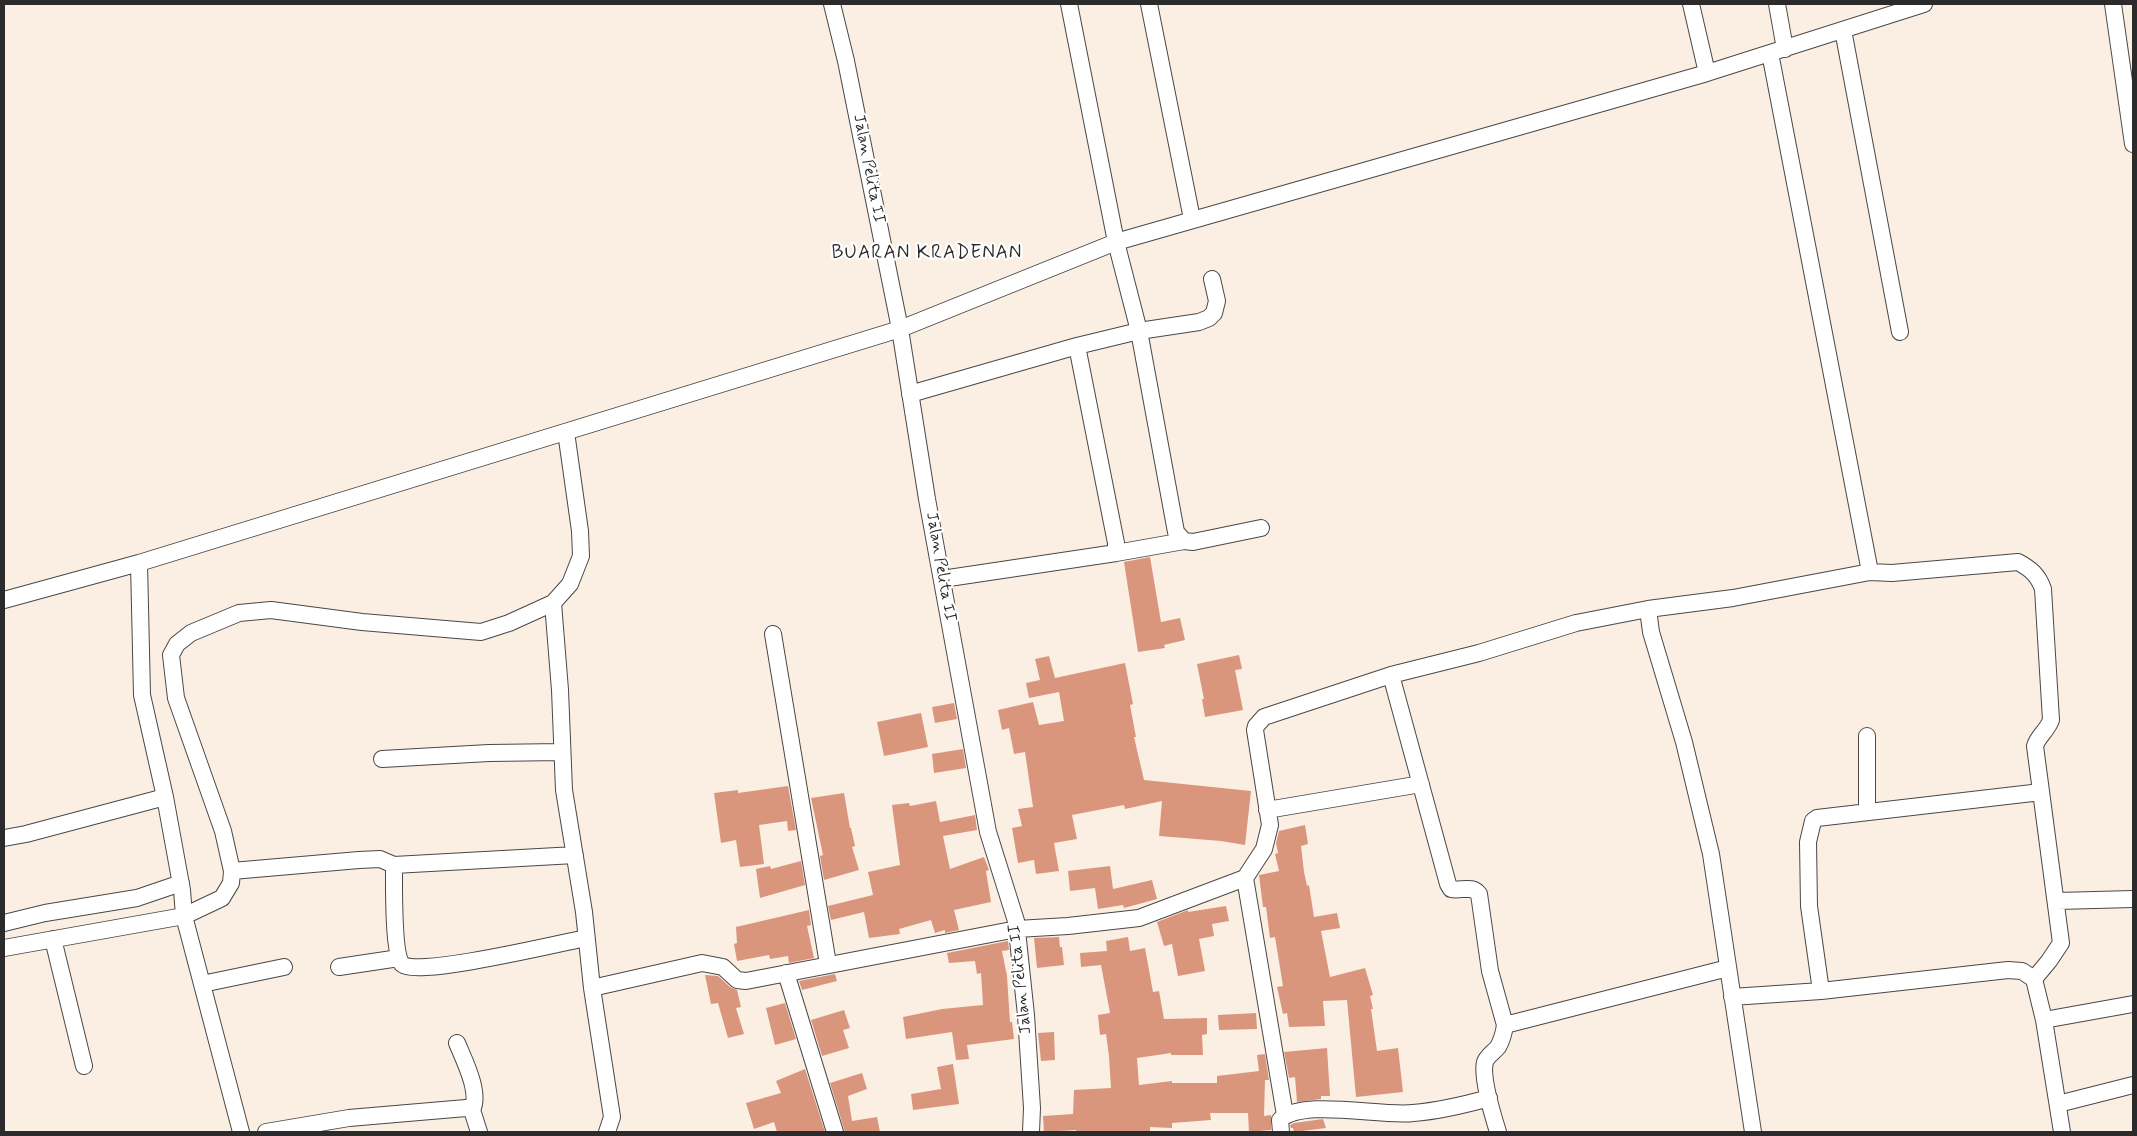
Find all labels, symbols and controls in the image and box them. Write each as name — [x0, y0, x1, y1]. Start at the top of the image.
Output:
street label: Jalan Pelita II — [848, 113, 888, 225]
district label: BUARAN KRADENAN — [829, 243, 1025, 265]
street label: Jalan Pelita II — [921, 511, 959, 623]
street label: Jalan Pelita II — [1006, 923, 1036, 1035]

